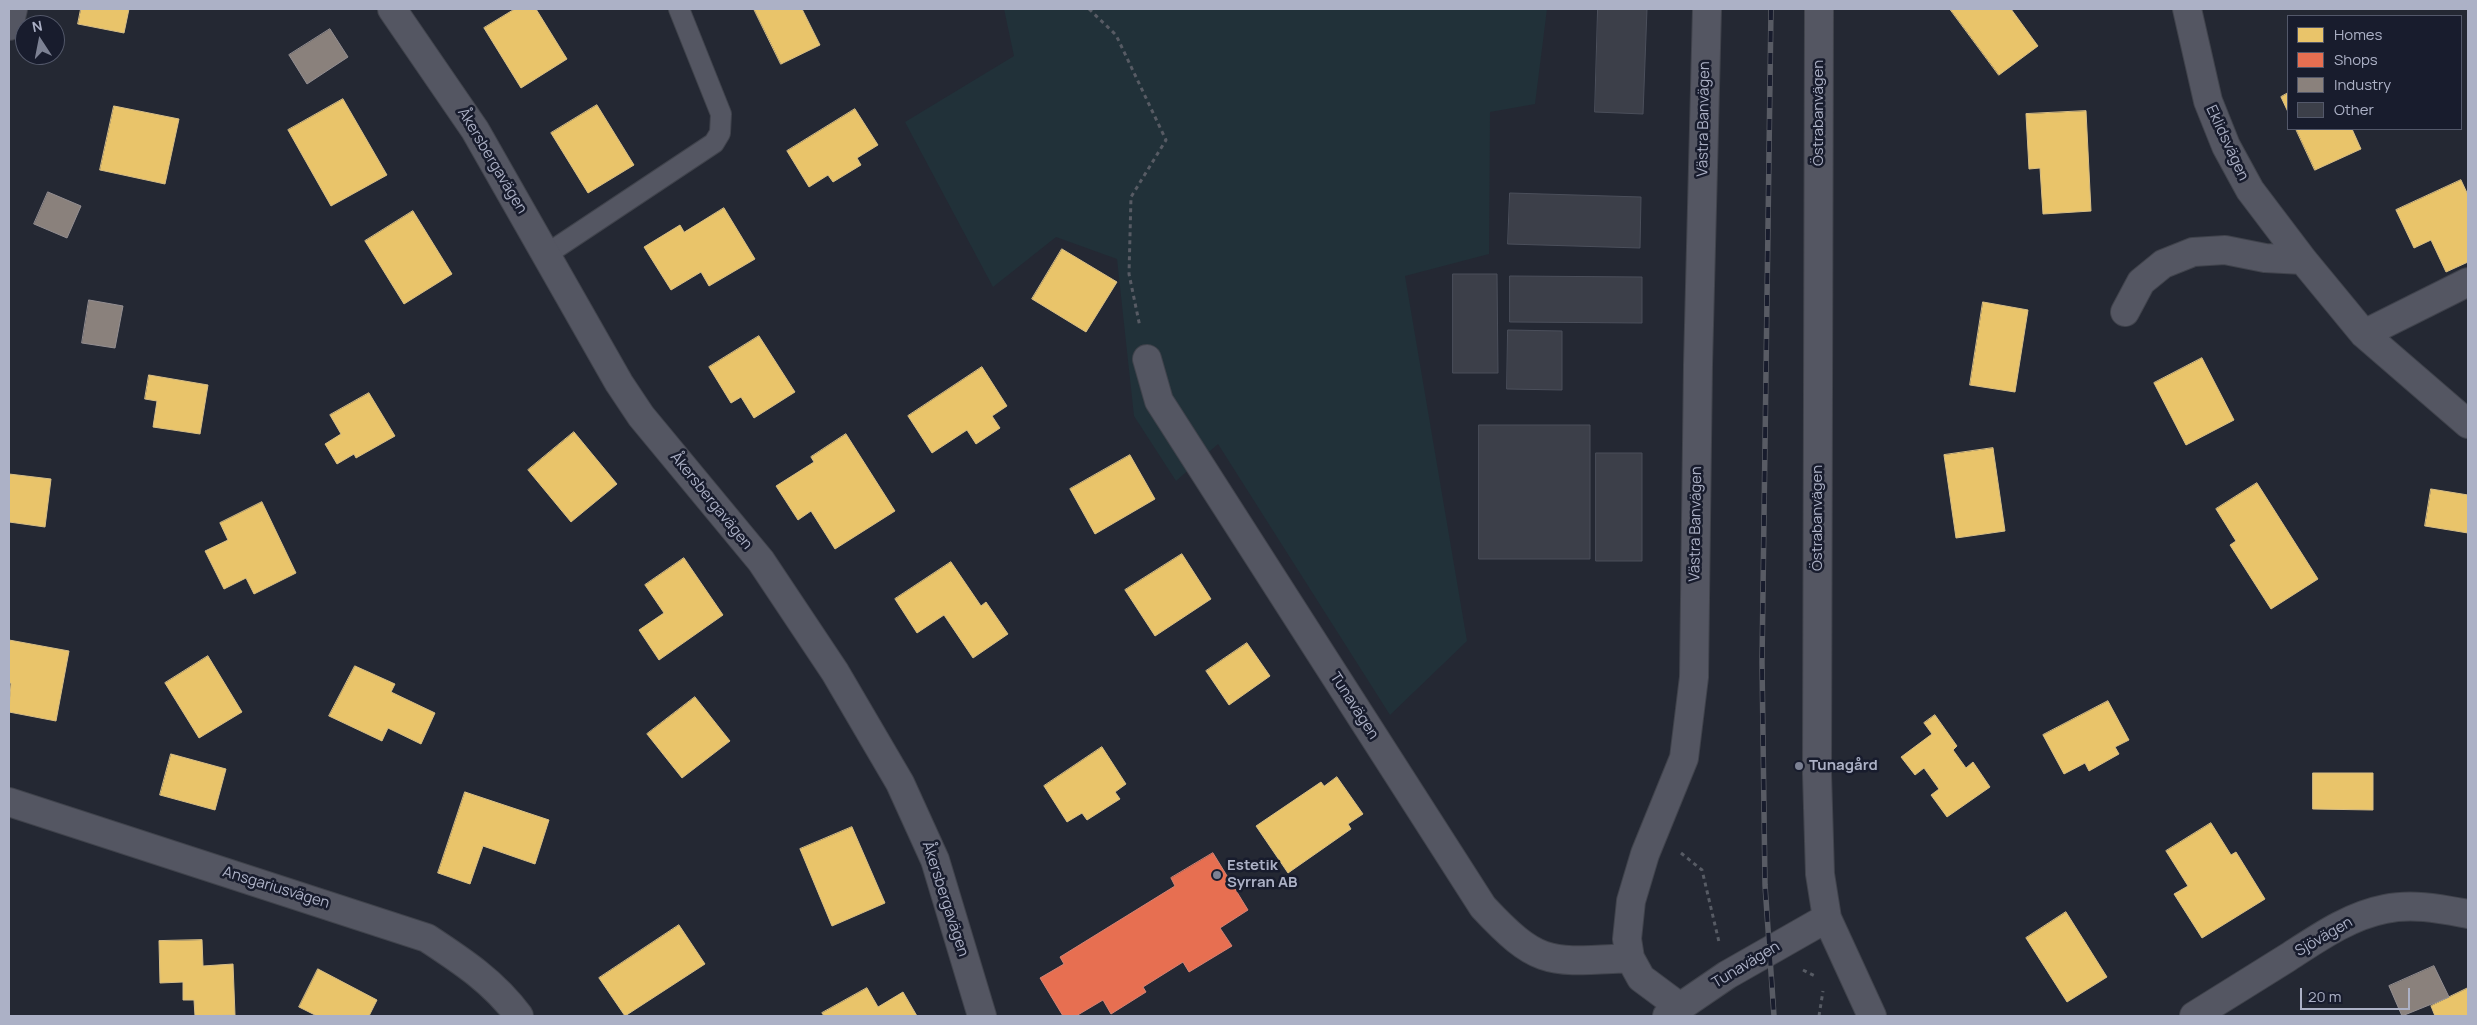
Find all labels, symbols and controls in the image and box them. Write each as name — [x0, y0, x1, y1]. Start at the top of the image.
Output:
north arrow — [15, 15, 65, 65]
text: N — [30, 15, 44, 36]
legend — [2287, 15, 2462, 130]
text: Homes — [2334, 24, 2382, 45]
text: Shops — [2334, 49, 2378, 70]
street label: Östrabanvägen — [1810, 60, 1828, 166]
street label: Västra Banvägen — [1694, 61, 1714, 177]
text: Industry — [2334, 74, 2391, 95]
text: Other — [2334, 99, 2374, 120]
street label: Eklidsvägen — [2202, 102, 2252, 184]
street label: Åkersbergavägen — [453, 105, 531, 217]
street label: Åkersbergavägen — [666, 449, 756, 553]
street label: Östrabanvägen — [1809, 465, 1827, 571]
street label: Västra Banvägen — [1686, 466, 1706, 582]
street label: Tunavägen — [1326, 669, 1382, 743]
place label: Tunagård — [1809, 757, 1878, 775]
marker: Tunagård — [1793, 760, 1805, 772]
street label: Åkersbergavägen — [918, 839, 972, 959]
place label: Estetik Syrran AB — [1227, 857, 1297, 892]
street label: Ansgariusvägen — [220, 863, 332, 913]
marker: Estetik Syrran AB — [1211, 869, 1223, 881]
street label: Sjövägen — [2292, 913, 2356, 961]
street label: Tunavägen — [1709, 938, 1783, 992]
scale bar — [2302, 978, 2412, 1010]
text: 20 m — [2308, 986, 2341, 1007]

